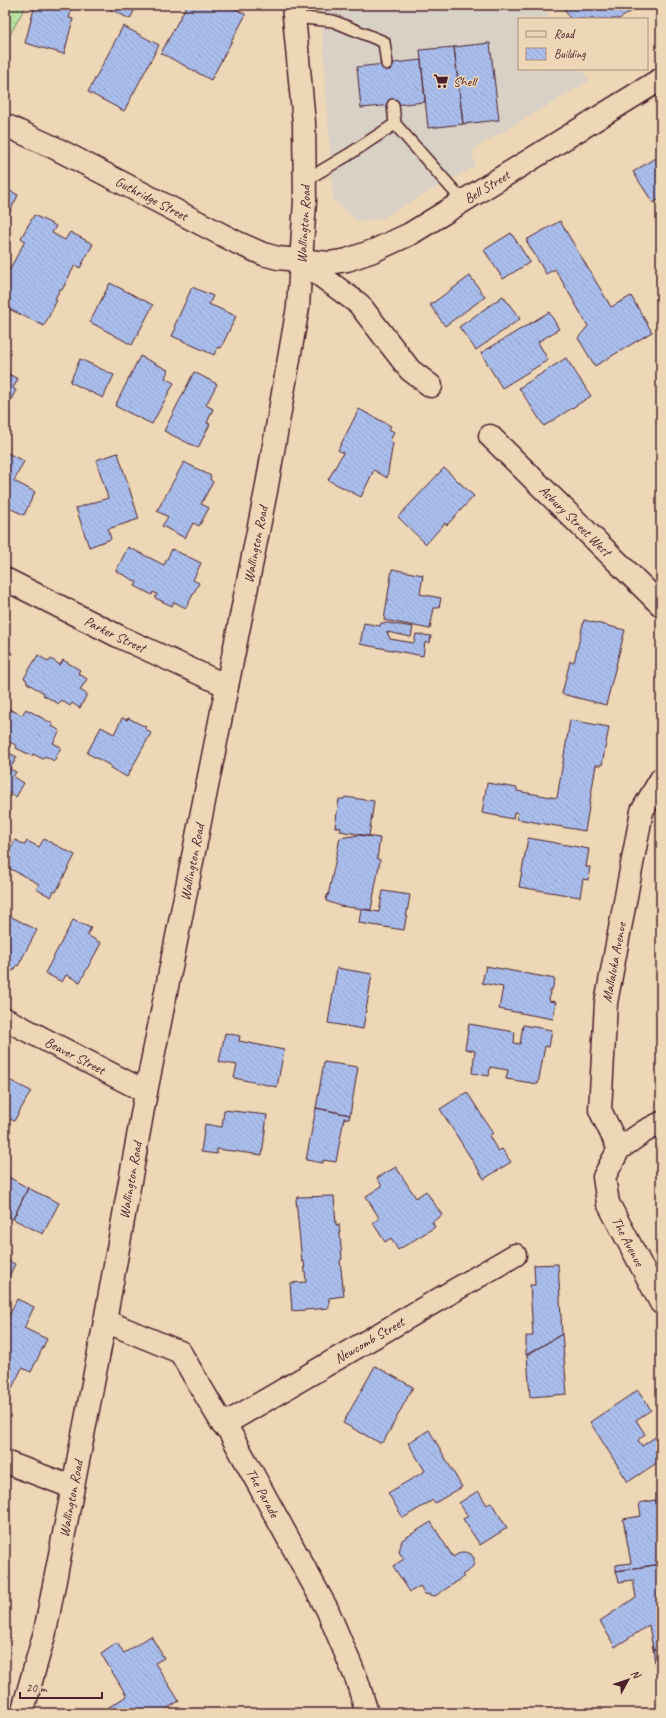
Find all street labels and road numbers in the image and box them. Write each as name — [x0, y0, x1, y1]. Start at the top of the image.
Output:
street label: Bell Street — [461, 165, 514, 207]
street label: Guthridge Street — [113, 172, 192, 225]
street label: Wallington Road — [292, 183, 314, 264]
street label: Asbury Street West — [536, 481, 616, 561]
street label: Wallington Road — [239, 502, 272, 584]
street label: Parker Street — [82, 612, 150, 657]
street label: Wallington Road — [176, 820, 208, 902]
street label: Mallaluka Avenue — [598, 919, 630, 1004]
street label: Beaver Street — [42, 1033, 109, 1079]
street label: Wallington Road — [115, 1138, 146, 1220]
street label: The Avenue — [608, 1214, 649, 1270]
street label: Newcomb Street — [331, 1312, 408, 1367]
street label: Wallington Road — [55, 1456, 87, 1538]
street label: The Parade — [243, 1465, 284, 1521]

